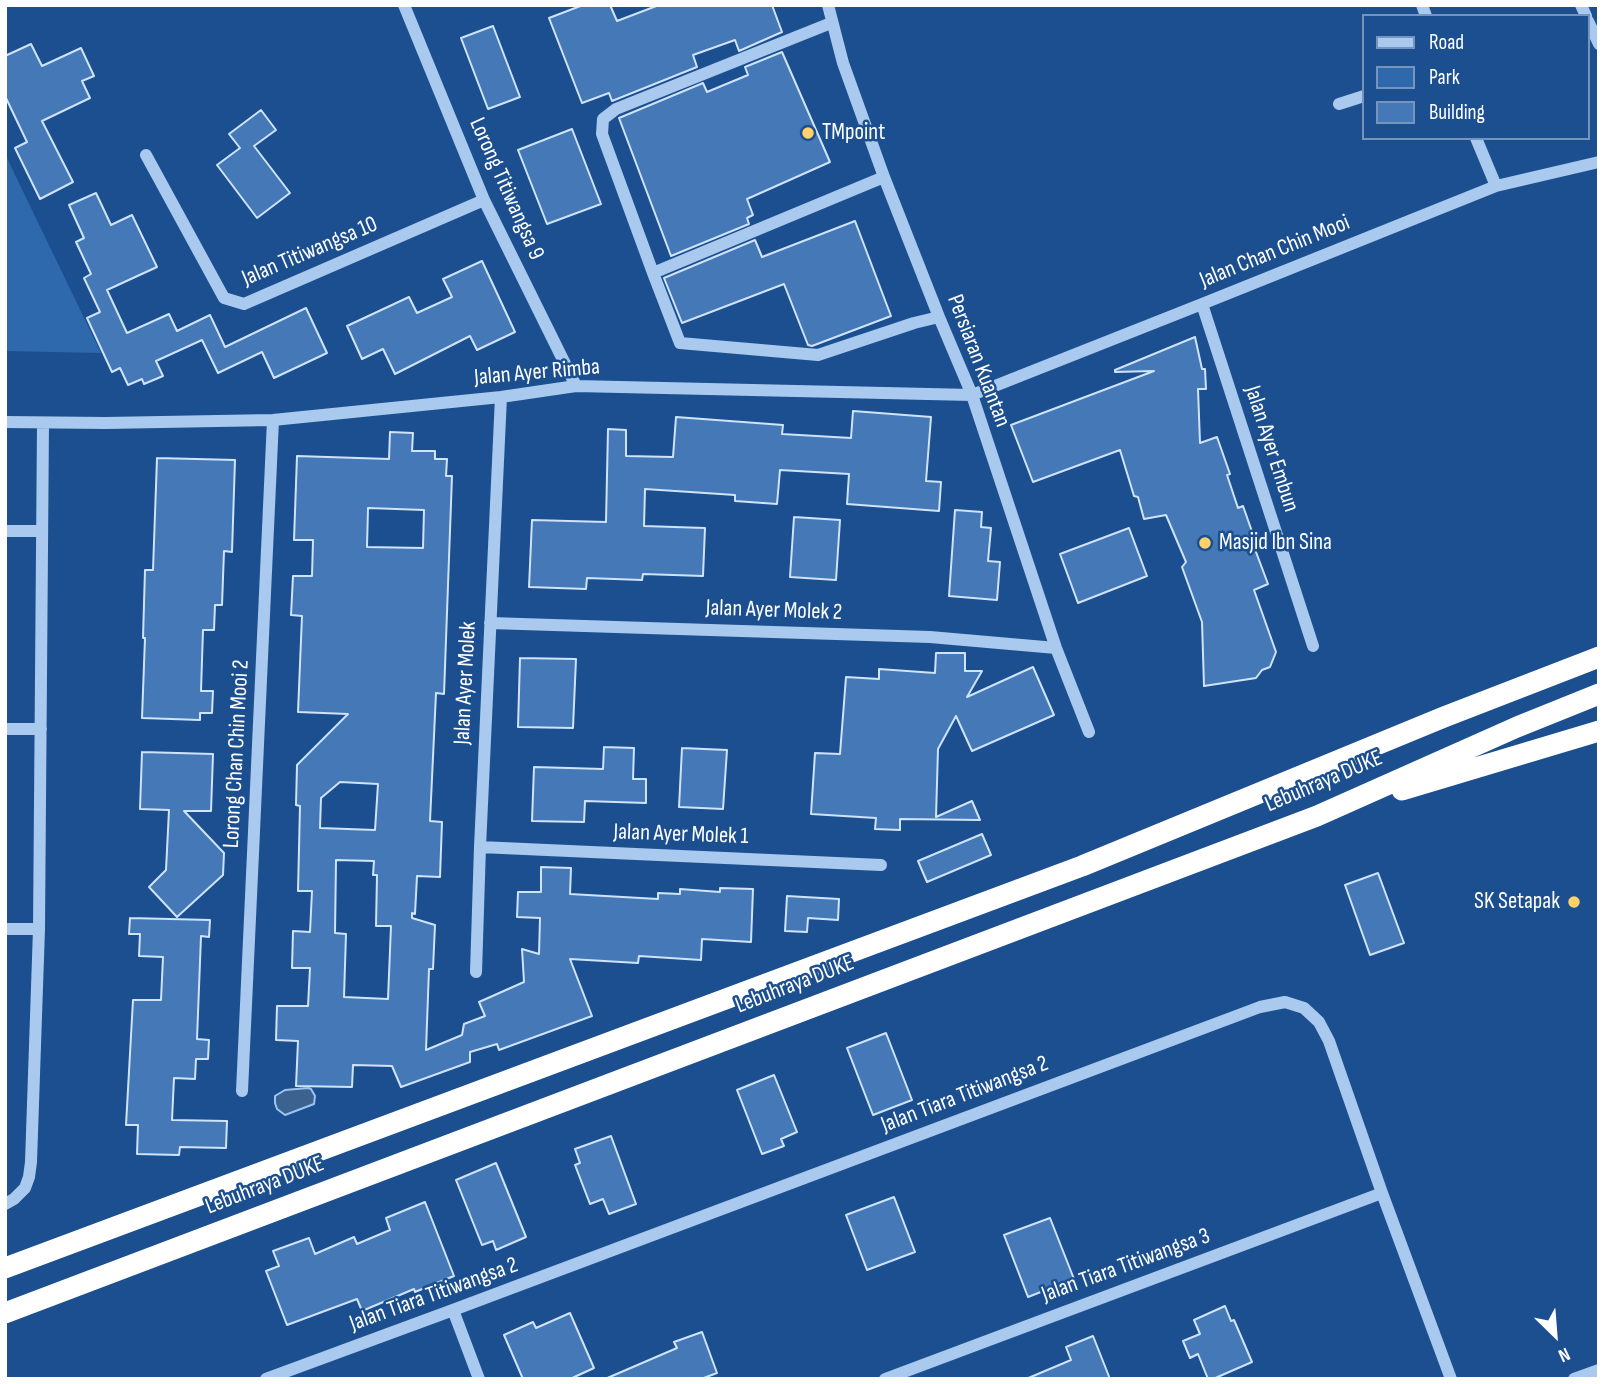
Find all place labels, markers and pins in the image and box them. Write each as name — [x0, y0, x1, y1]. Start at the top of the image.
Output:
place label: TMpoint — [822, 119, 885, 147]
marker: TMpoint — [800, 125, 816, 141]
place label: Masjid Ibn Sina — [1219, 529, 1332, 557]
marker: Masjid Ibn Sina — [1197, 535, 1213, 551]
place label: SK Setapak — [1474, 888, 1560, 916]
marker: SK Setapak — [1566, 894, 1582, 910]

